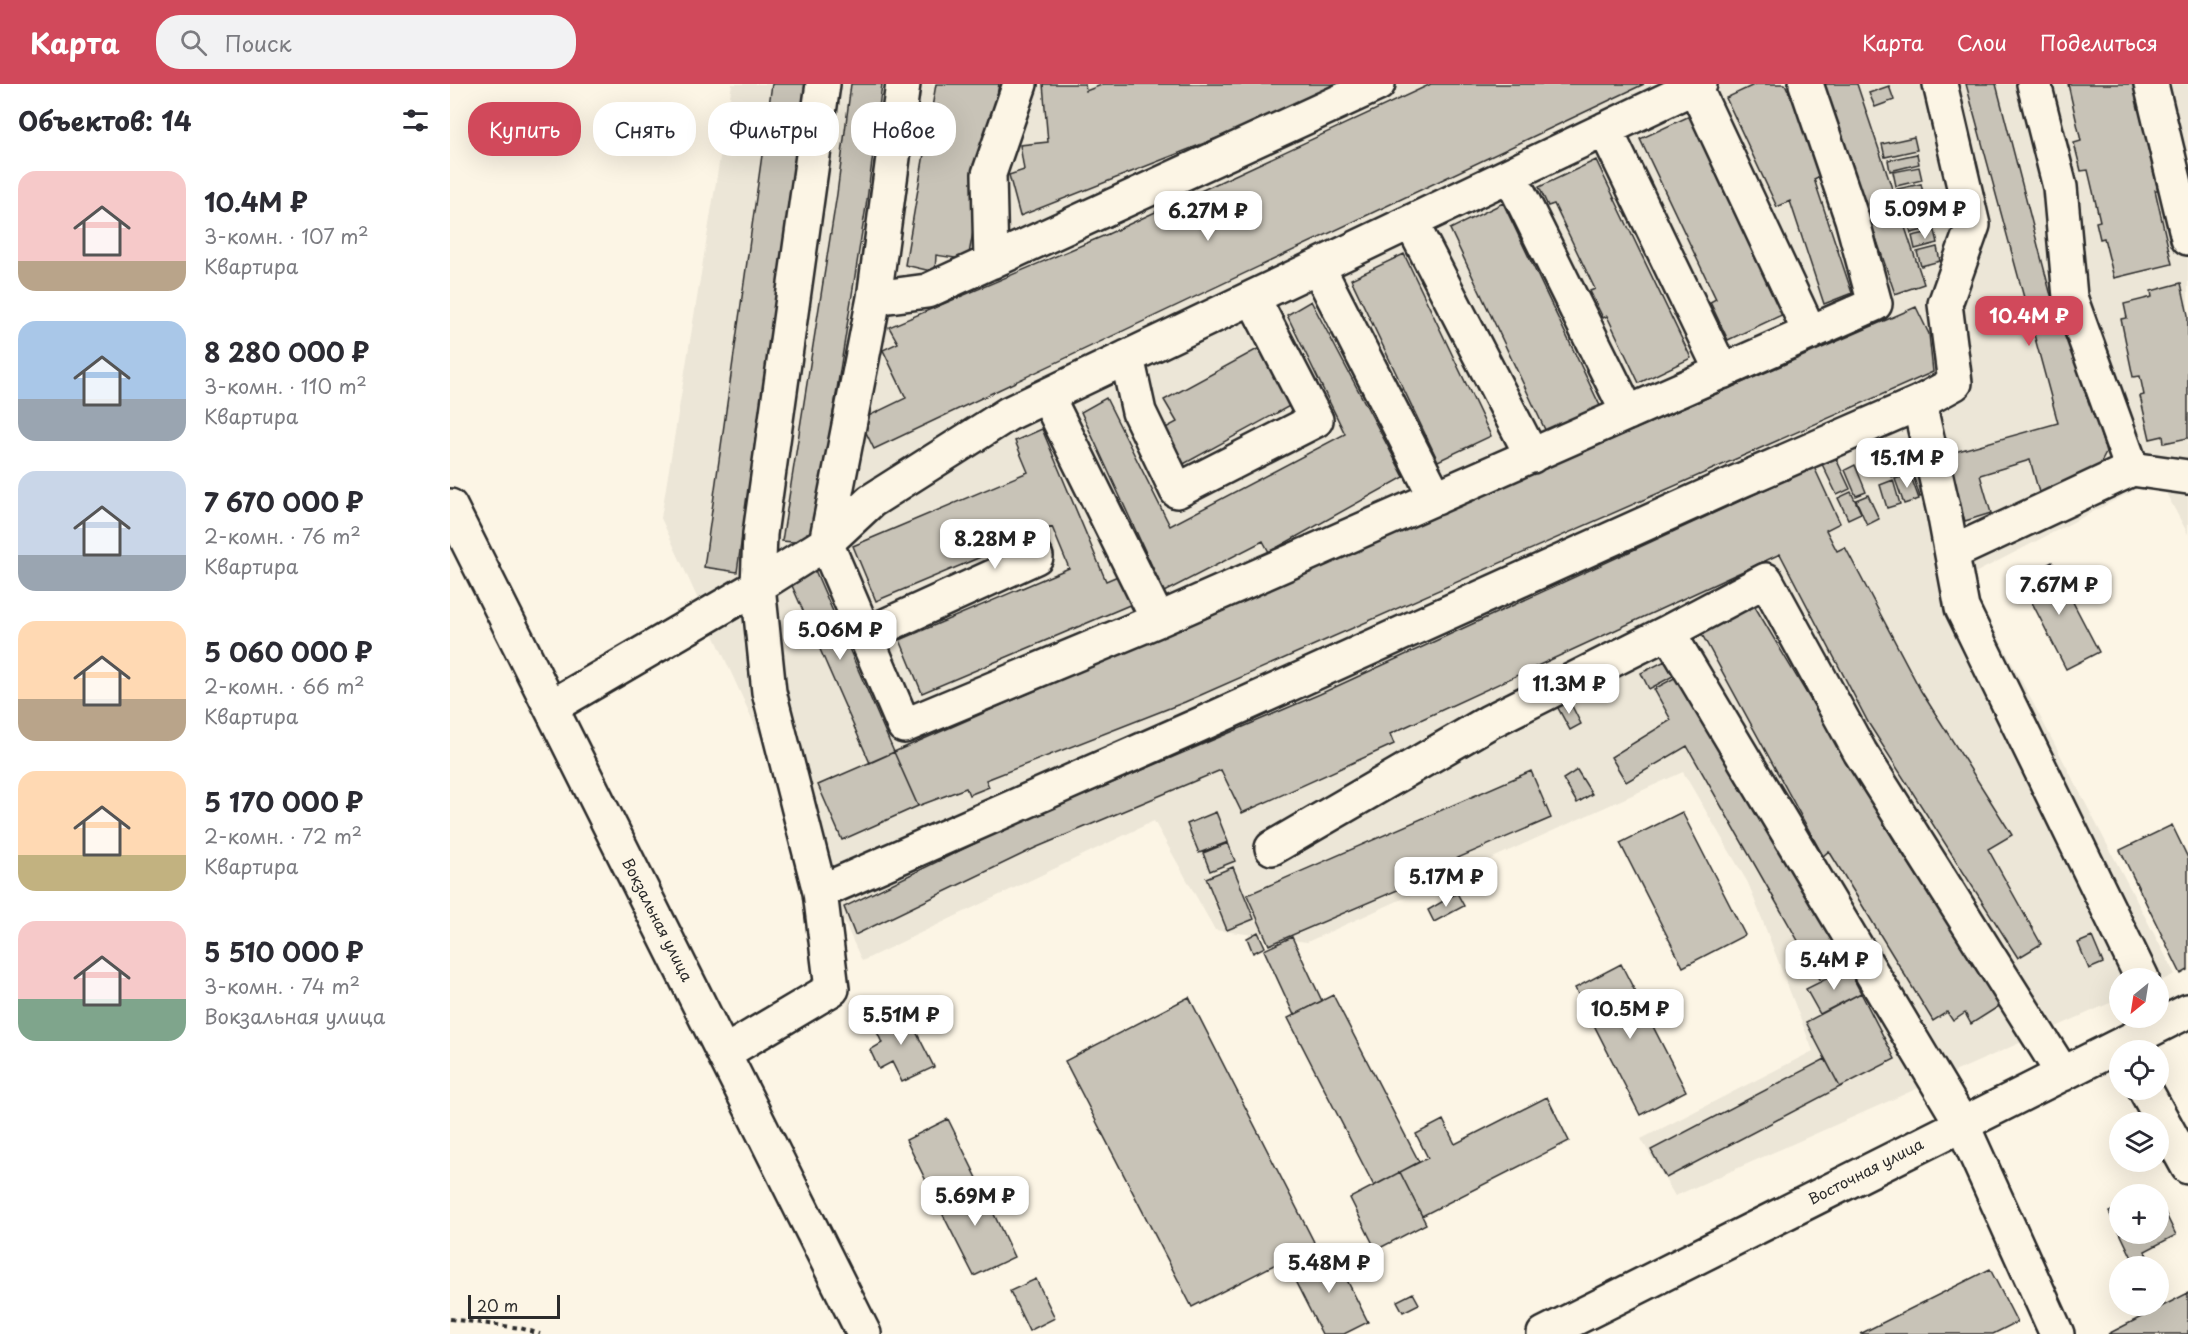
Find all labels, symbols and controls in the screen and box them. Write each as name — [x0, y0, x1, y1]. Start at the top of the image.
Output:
search box — [156, 15, 576, 69]
text: Карта — [30, 21, 120, 64]
icon: search — [177, 26, 210, 59]
text: Поиск — [225, 26, 292, 59]
text: Карта — [1862, 26, 1924, 58]
text: Слои — [1957, 26, 2007, 58]
text: Поделиться — [2040, 26, 2158, 58]
text: Объектов: 14 — [18, 101, 192, 140]
chip: Купить — [468, 102, 581, 156]
chip: Снять — [593, 102, 696, 156]
chip: Фильтры — [708, 102, 839, 156]
chip: Новое — [851, 102, 956, 156]
icon: filters — [399, 104, 432, 137]
text: 10.4M ₽ — [204, 182, 308, 221]
pin: 5.09M ₽ — [1870, 189, 1980, 240]
pin: 6.27M ₽ — [1153, 191, 1263, 242]
text: 5.09M ₽ — [1884, 193, 1966, 223]
icon: home — [66, 195, 138, 267]
text: 6.27M ₽ — [1168, 195, 1248, 225]
text: 3-комн. · 107 m² — [204, 221, 369, 251]
text: Квартира — [204, 251, 298, 281]
pin: 10.4M ₽ — [1974, 296, 2084, 347]
text: 10.4M ₽ — [1989, 300, 2069, 330]
text: 8 280 000 ₽ — [204, 332, 369, 371]
icon: home — [66, 345, 138, 417]
text: 3-комн. · 110 m² — [204, 371, 367, 401]
text: Квартира — [204, 401, 298, 431]
pin: 15.1M ₽ — [1852, 438, 1962, 489]
text: 15.1M ₽ — [1870, 442, 1944, 472]
text: 7 670 000 ₽ — [204, 482, 363, 521]
icon: home — [66, 495, 138, 567]
pin: 8.28M ₽ — [940, 519, 1050, 570]
text: 2-комн. · 76 m² — [204, 521, 361, 551]
text: 8.28M ₽ — [954, 523, 1036, 553]
text: Квартира — [204, 551, 298, 581]
pin: 7.67M ₽ — [2004, 565, 2114, 616]
text: 7.67M ₽ — [2020, 569, 2098, 599]
pin: 5.06M ₽ — [785, 610, 895, 661]
text: 5.06M ₽ — [798, 614, 882, 644]
text: 5 060 000 ₽ — [204, 632, 372, 671]
icon: home — [66, 645, 138, 717]
pin: 11.3M ₽ — [1514, 664, 1624, 715]
text: 11.3M ₽ — [1532, 668, 1606, 698]
text: 2-комн. · 66 m² — [204, 671, 365, 701]
text: Квартира — [204, 701, 298, 731]
text: 5 170 000 ₽ — [204, 782, 363, 821]
icon: home — [66, 795, 138, 867]
text: 2-комн. · 72 m² — [204, 821, 362, 851]
text: Квартира — [204, 851, 298, 881]
street label: Вокзальная улица — [617, 854, 700, 986]
pin: 5.17M ₽ — [1391, 857, 1501, 908]
text: 5.17M ₽ — [1408, 861, 1484, 891]
text: 5 510 000 ₽ — [204, 932, 364, 971]
pin: 5.4M ₽ — [1785, 940, 1883, 991]
text: 5.4M ₽ — [1799, 944, 1869, 974]
icon: home — [66, 945, 138, 1017]
north arrow — [2109, 968, 2169, 1028]
map controls — [2109, 968, 2169, 1316]
text: 3-комн. · 74 m² — [204, 971, 360, 1001]
pin: 10.5M ₽ — [1575, 989, 1685, 1040]
text: 10.5M ₽ — [1591, 993, 1669, 1023]
pin: 5.51M ₽ — [846, 995, 956, 1046]
text: 5.51M ₽ — [862, 999, 940, 1029]
text: Вокзальная улица — [204, 1001, 385, 1031]
button: locate — [2109, 1040, 2169, 1100]
button: layers — [2109, 1112, 2169, 1172]
street label: Восточная улица — [1804, 1131, 1927, 1210]
pin: 5.69M ₽ — [920, 1176, 1030, 1227]
text: 5.69M ₽ — [935, 1180, 1015, 1210]
button: + — [2109, 1184, 2169, 1244]
pin: 5.48M ₽ — [1274, 1243, 1384, 1294]
text: 5.48M ₽ — [1288, 1247, 1370, 1277]
button: − — [2109, 1256, 2169, 1316]
scale bar — [468, 1292, 560, 1320]
text: 20 m — [477, 1293, 518, 1317]

